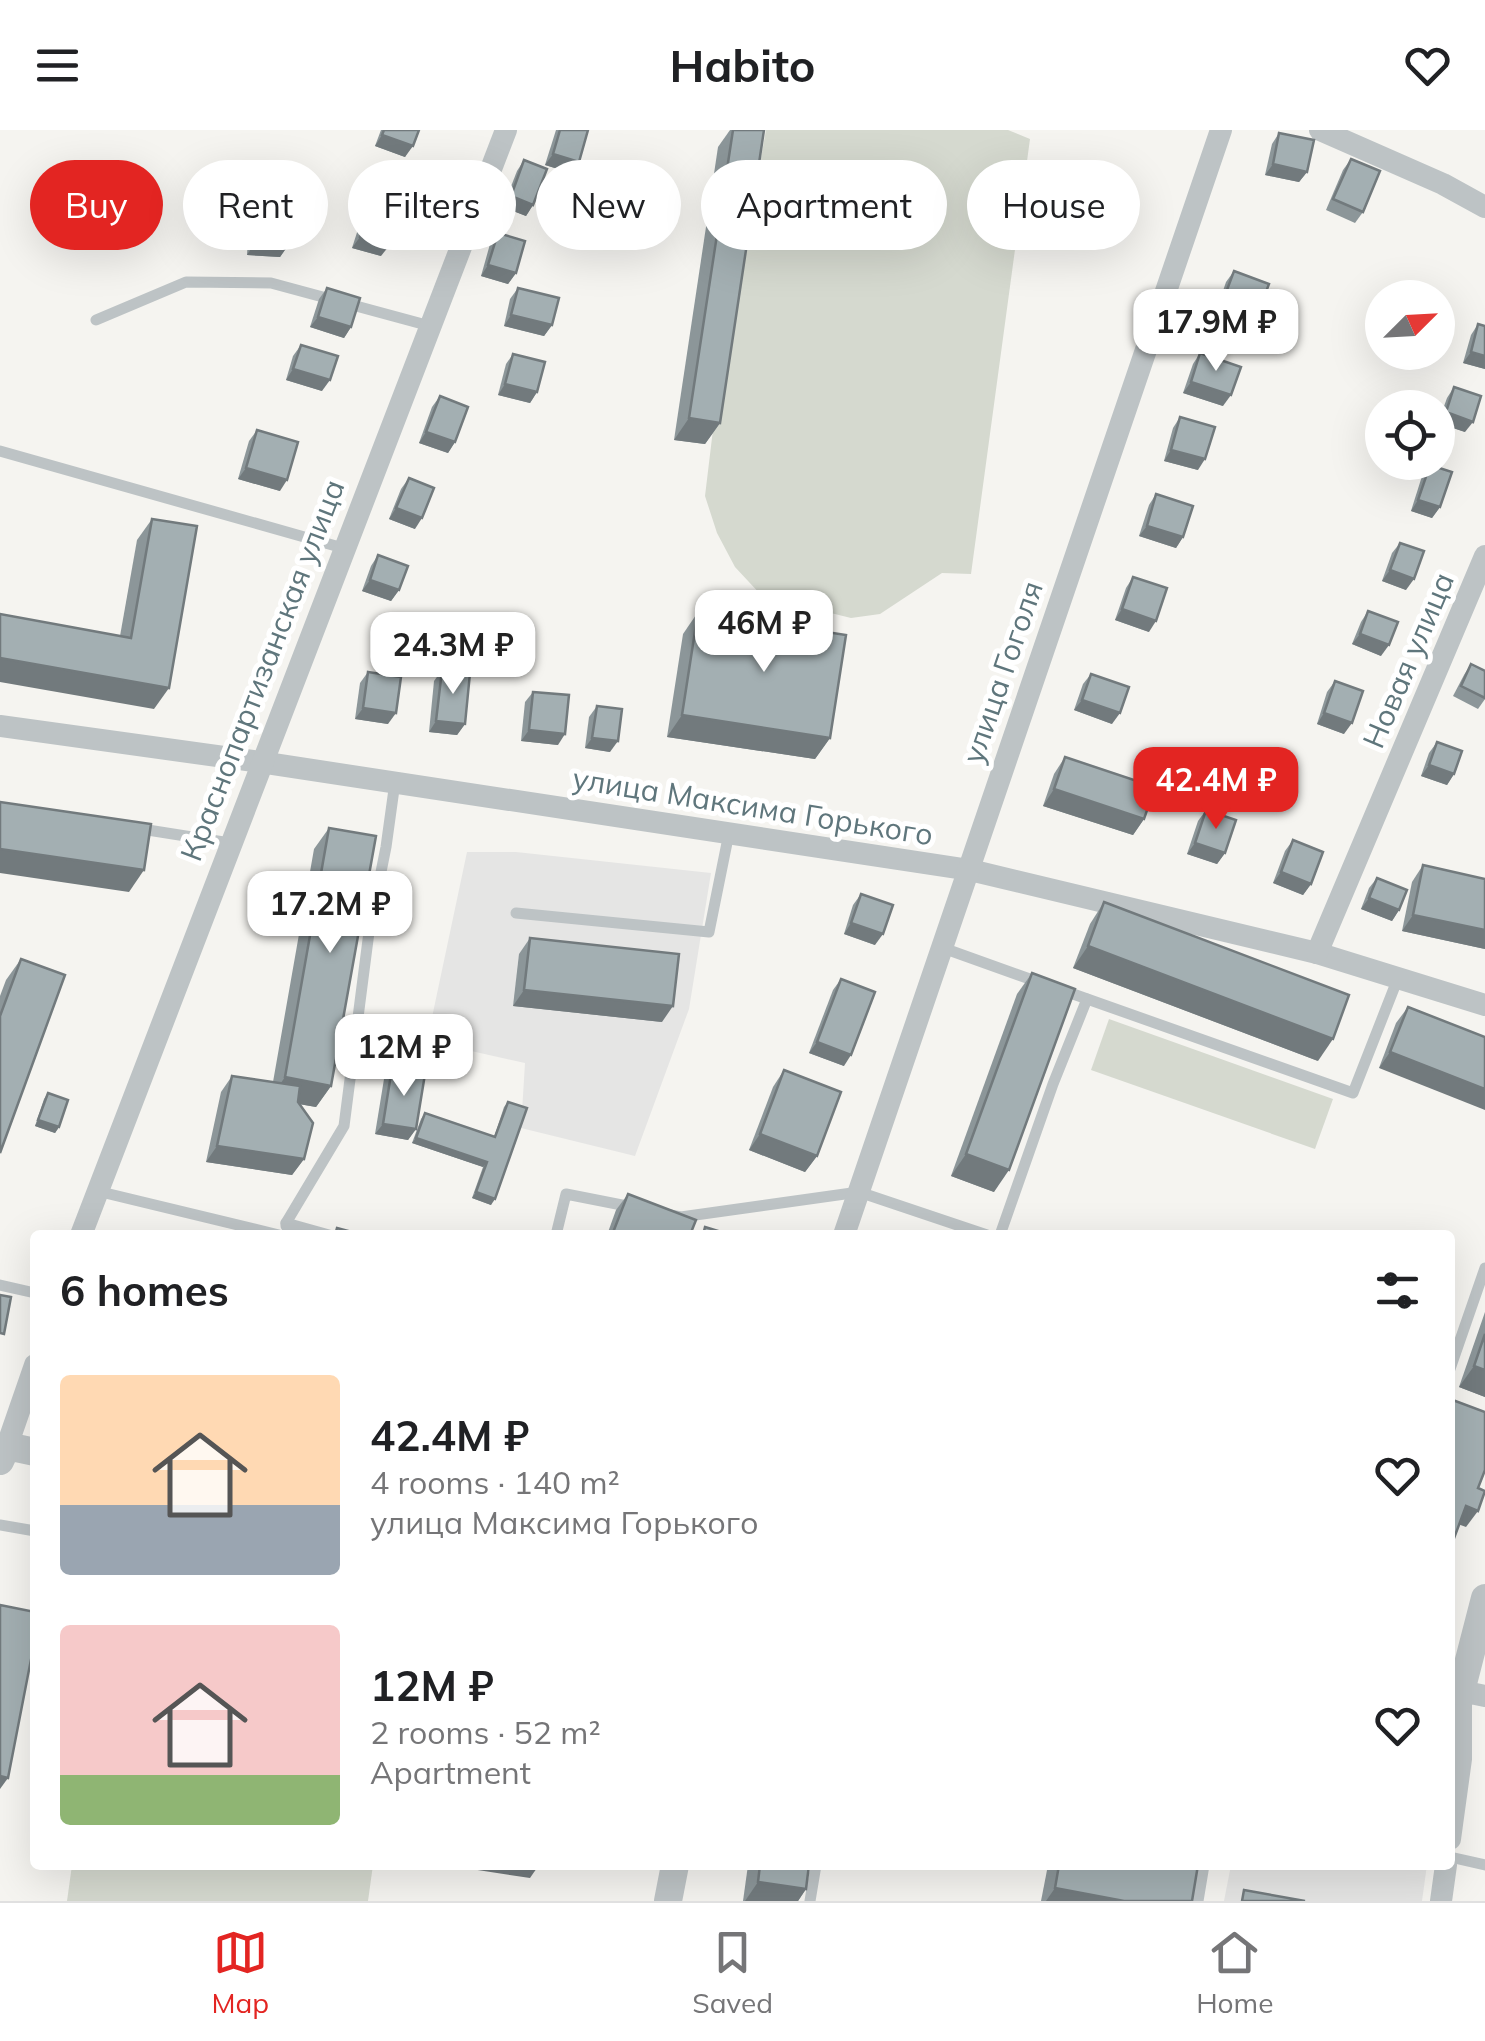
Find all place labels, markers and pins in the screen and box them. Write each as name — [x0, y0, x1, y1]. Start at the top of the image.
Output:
pin: 17.9M ₽ — [1124, 289, 1308, 374]
pin: 46M ₽ — [694, 590, 834, 675]
pin: 24.3M ₽ — [361, 612, 545, 697]
pin: 42.4M ₽ — [1124, 747, 1308, 832]
pin: 17.2M ₽ — [238, 871, 422, 956]
pin: 12M ₽ — [334, 1014, 474, 1099]

